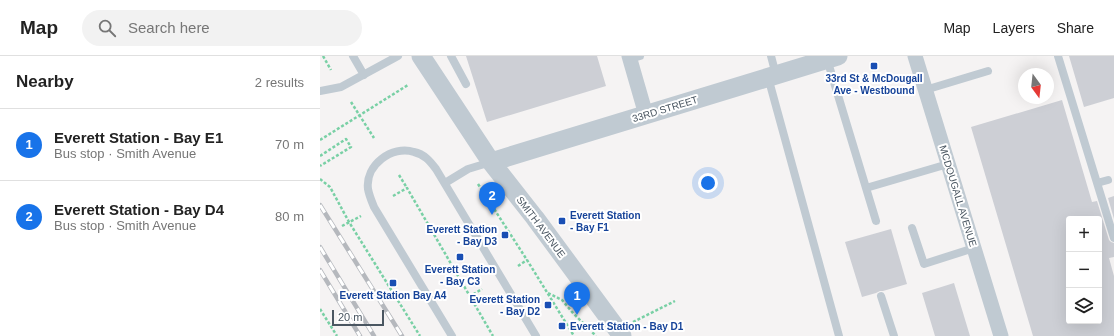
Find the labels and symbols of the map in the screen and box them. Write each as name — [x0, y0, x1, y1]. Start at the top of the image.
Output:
marker: 33rd St & McDougall Ave - Westbound — [869, 61, 879, 71]
north arrow — [1018, 68, 1054, 104]
place label: 33rd St & McDougall Ave - Westbound — [825, 73, 923, 96]
street label: 33RD STREET — [631, 94, 699, 124]
street label: MCDOUGALL AVENUE — [937, 144, 979, 248]
your location — [698, 173, 718, 193]
pin: 2 — [479, 182, 505, 215]
street label: SMITH AVENUE — [514, 194, 568, 260]
place label: Everett Station - Bay F1 — [570, 210, 641, 233]
marker: Everett Station - Bay F1 — [557, 216, 567, 226]
place label: Everett Station - Bay D3 — [426, 224, 497, 247]
marker: Everett Station - Bay D3 — [500, 230, 510, 240]
marker: Everett Station - Bay C3 — [455, 252, 465, 262]
place label: Everett Station - Bay C3 — [425, 264, 495, 287]
marker: Everett Station Bay A4 — [388, 278, 398, 288]
pin: 1 — [564, 282, 590, 315]
place label: Everett Station Bay A4 — [340, 290, 447, 301]
place label: Everett Station - Bay D2 — [469, 294, 540, 317]
marker: Everett Station - Bay D2 — [543, 300, 553, 310]
scale bar — [332, 308, 384, 327]
marker: Everett Station - Bay D1 — [557, 321, 567, 331]
place label: Everett Station - Bay D1 — [570, 321, 684, 332]

